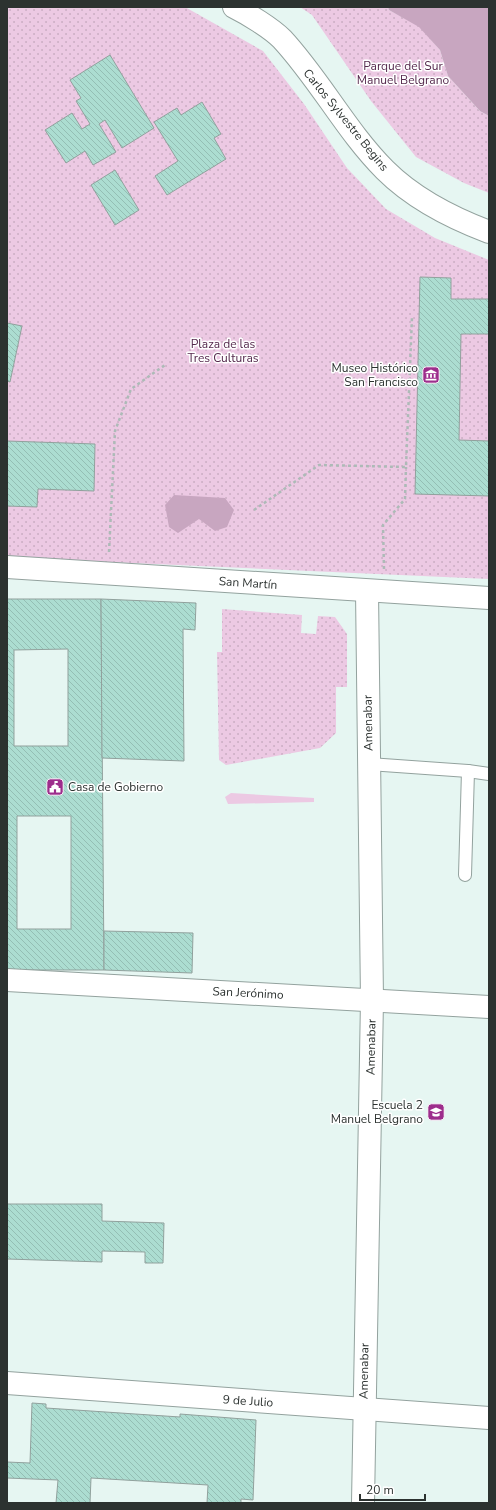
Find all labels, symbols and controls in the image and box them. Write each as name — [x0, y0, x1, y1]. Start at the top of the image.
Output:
park label: Parque del Sur Manuel Belgrano — [357, 58, 449, 88]
street label: Carlos Sylvestre Begins — [300, 65, 392, 175]
park label: Plaza de las Tres Culturas — [187, 336, 259, 366]
place label: Museo Histórico San Francisco — [331, 360, 418, 390]
museum icon: Museo Histórico San Francisco — [421, 365, 441, 385]
street label: San Martín — [218, 573, 278, 593]
street label: Amenabar — [359, 694, 376, 751]
public building icon: Casa de Gobierno — [45, 777, 65, 797]
place label: Casa de Gobierno — [68, 779, 164, 795]
street label: San Jerónimo — [212, 983, 284, 1003]
street label: Amenabar — [363, 1018, 380, 1075]
place label: Escuela 2 Manuel Belgrano — [331, 1097, 423, 1127]
school or university icon: Escuela 2 Manuel Belgrano — [426, 1102, 446, 1122]
street label: Amenabar — [356, 1342, 373, 1399]
street label: 9 de Julio — [222, 1391, 274, 1411]
scale bar — [360, 1476, 425, 1502]
text: 20 m — [366, 1482, 394, 1498]

